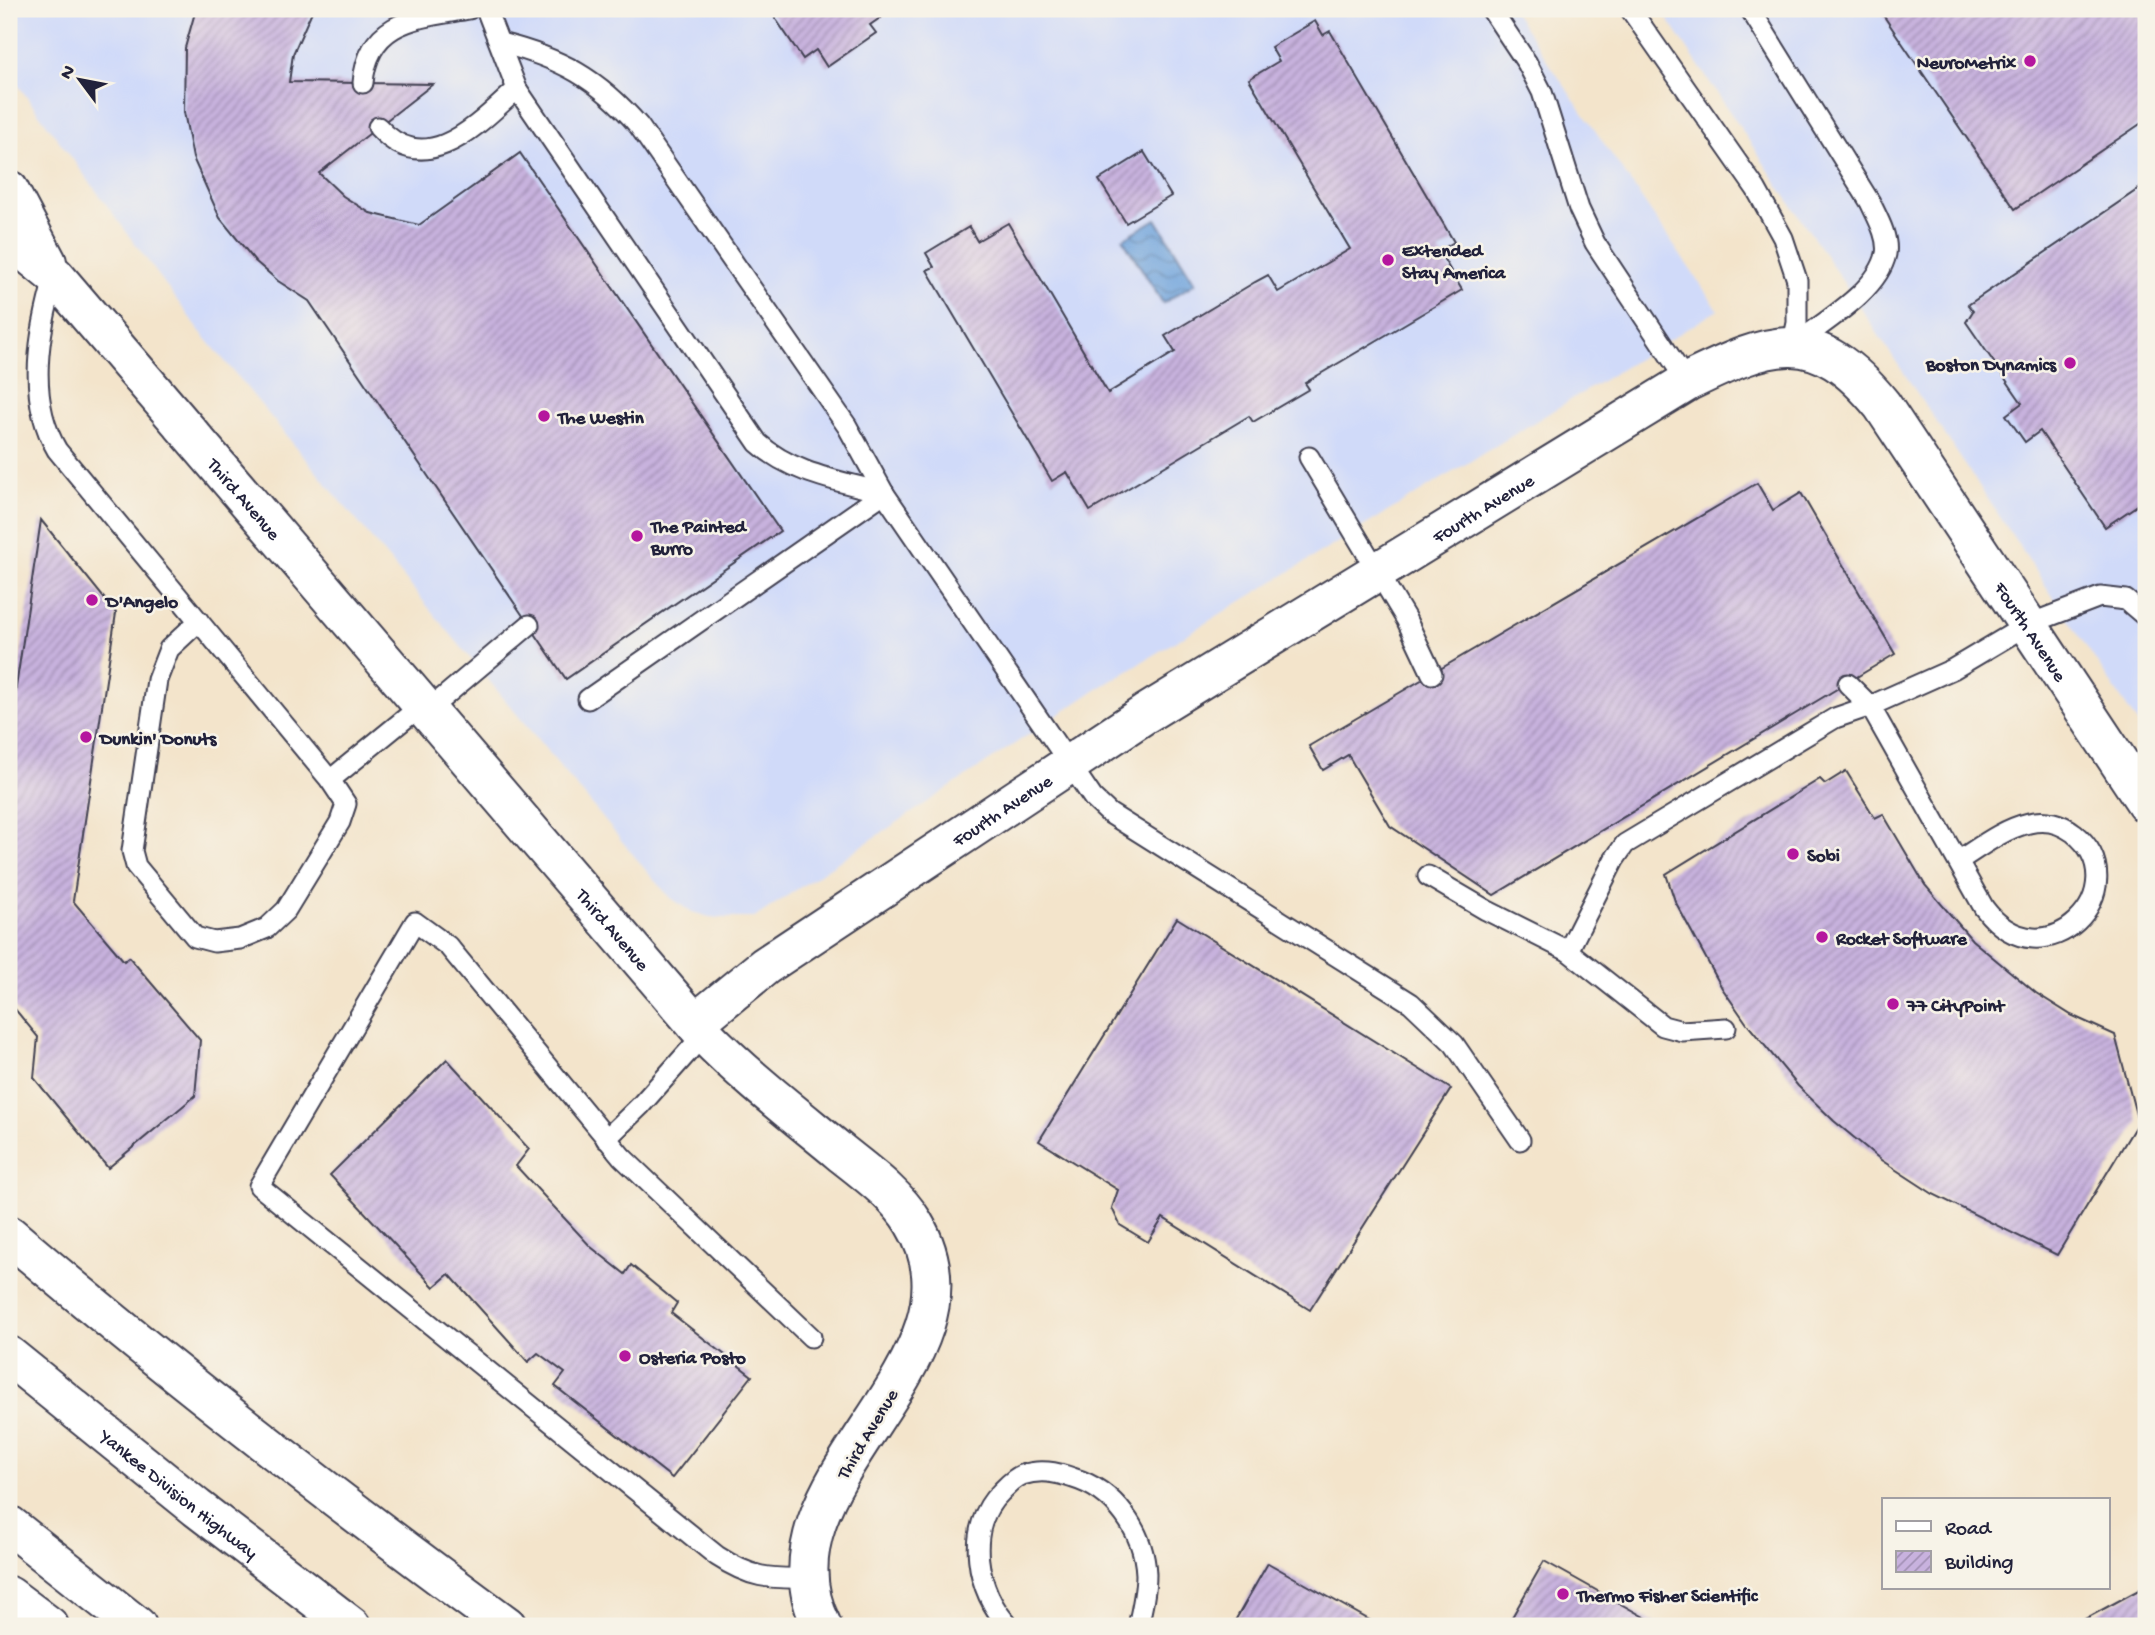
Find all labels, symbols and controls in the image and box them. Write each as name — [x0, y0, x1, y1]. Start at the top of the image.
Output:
north arrow — [46, 46, 116, 116]
place label: NeuroMetrix — [1917, 53, 2017, 76]
marker: NeuroMetrix — [2022, 53, 2038, 69]
text: N — [56, 61, 82, 84]
place label: Extended Stay America — [1402, 241, 1507, 286]
marker: Extended Stay America — [1380, 252, 1396, 268]
place label: Boston Dynamics — [1925, 355, 2057, 378]
marker: Boston Dynamics — [2062, 355, 2078, 371]
marker: The Westin — [536, 408, 552, 424]
place label: The Westin — [556, 408, 645, 431]
street label: Third Avenue — [200, 454, 284, 546]
street label: Fourth Avenue — [1428, 470, 1539, 551]
place label: The Painted Burro — [649, 517, 748, 562]
marker: The Painted Burro — [629, 528, 645, 544]
street label: Fourth Avenue — [1987, 578, 2070, 687]
marker: D'Angelo — [84, 592, 100, 608]
place label: D'Angelo — [104, 592, 178, 615]
marker: Dunkin' Donuts — [78, 729, 94, 745]
place label: Dunkin' Donuts — [98, 729, 217, 752]
street label: Fourth Avenue — [948, 771, 1058, 854]
marker: Sobi — [1785, 846, 1801, 862]
place label: Sobi — [1807, 846, 1840, 869]
street label: Third Avenue — [569, 884, 653, 977]
marker: Rocket Software — [1814, 929, 1830, 945]
place label: Rocket Software — [1835, 929, 1968, 952]
marker: 77 CityPoint — [1885, 996, 1901, 1012]
place label: 77 CityPoint — [1906, 996, 2006, 1019]
marker: Osteria Posto — [617, 1348, 633, 1364]
place label: Osteria Posto — [639, 1348, 746, 1371]
street label: Third Avenue — [833, 1385, 905, 1485]
street label: Yankee Division Highway — [92, 1425, 262, 1566]
legend — [1882, 1498, 2110, 1590]
text: Road — [1945, 1518, 1993, 1543]
text: Building — [1944, 1552, 2014, 1577]
marker: Thermo Fisher Scientific — [1555, 1586, 1571, 1602]
place label: Thermo Fisher Scientific — [1575, 1586, 1759, 1609]

